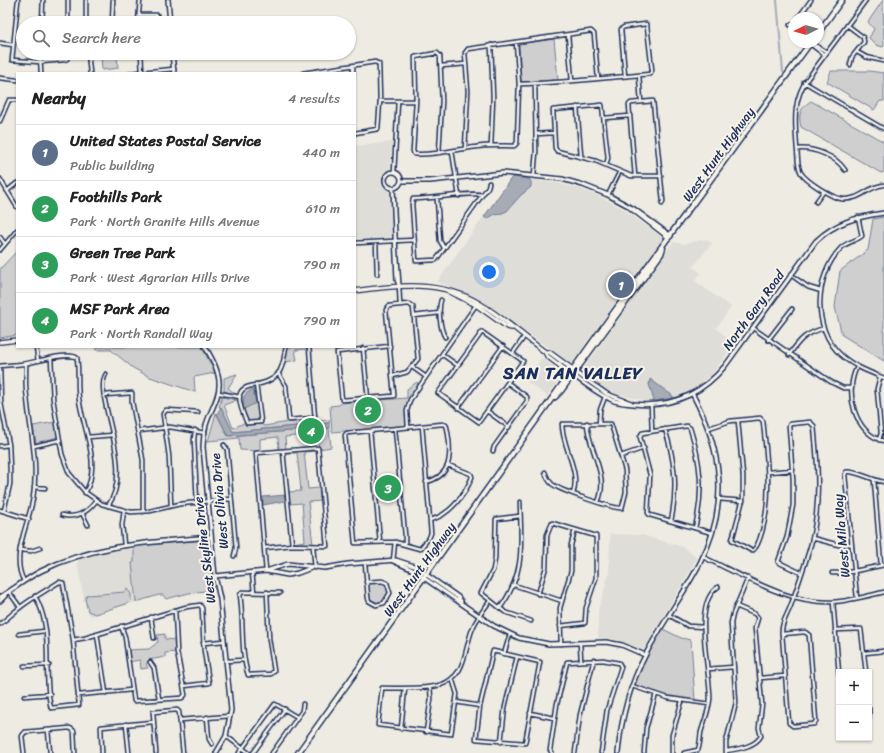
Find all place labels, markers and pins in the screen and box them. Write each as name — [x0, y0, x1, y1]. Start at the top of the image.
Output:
pin: 1 — [608, 270, 634, 300]
pin: 2 — [355, 395, 381, 425]
pin: 4 — [298, 416, 324, 446]
pin: 3 — [375, 473, 401, 503]

